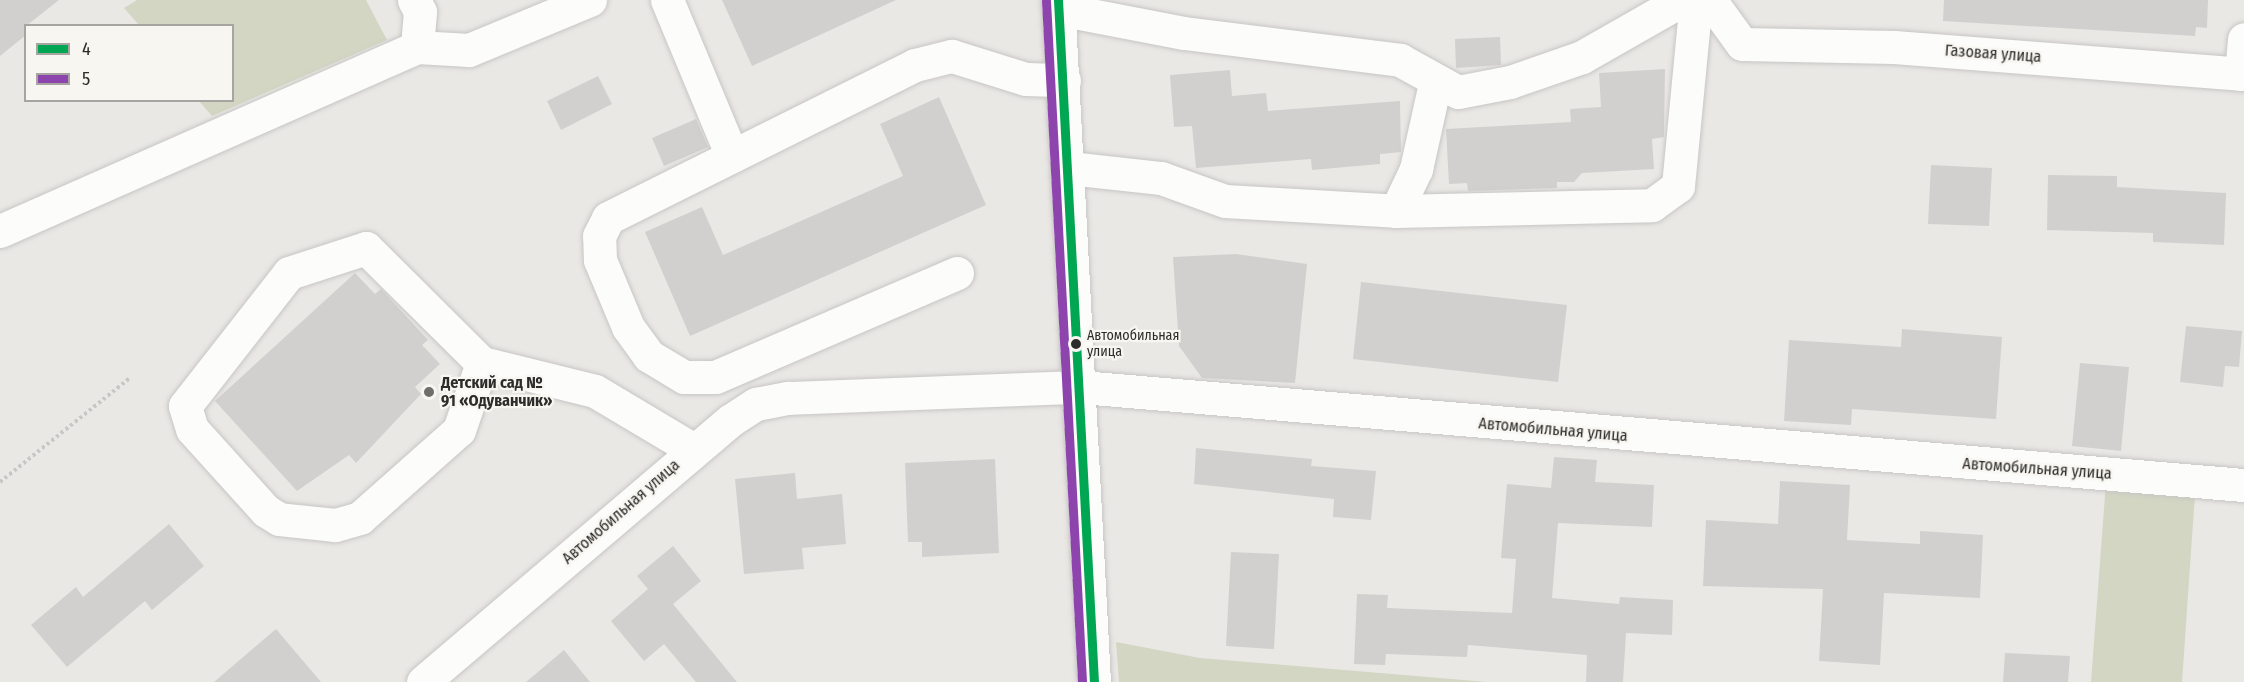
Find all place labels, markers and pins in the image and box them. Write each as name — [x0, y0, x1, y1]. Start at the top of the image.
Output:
place label: Автомобильная улица — [1087, 328, 1179, 360]
marker: Автомобильная улица — [1070, 338, 1082, 350]
place label: Детский сад № 91 «Одуванчик» — [441, 373, 553, 411]
marker: Детский сад № 91 «Одуванчик» — [422, 385, 436, 399]

